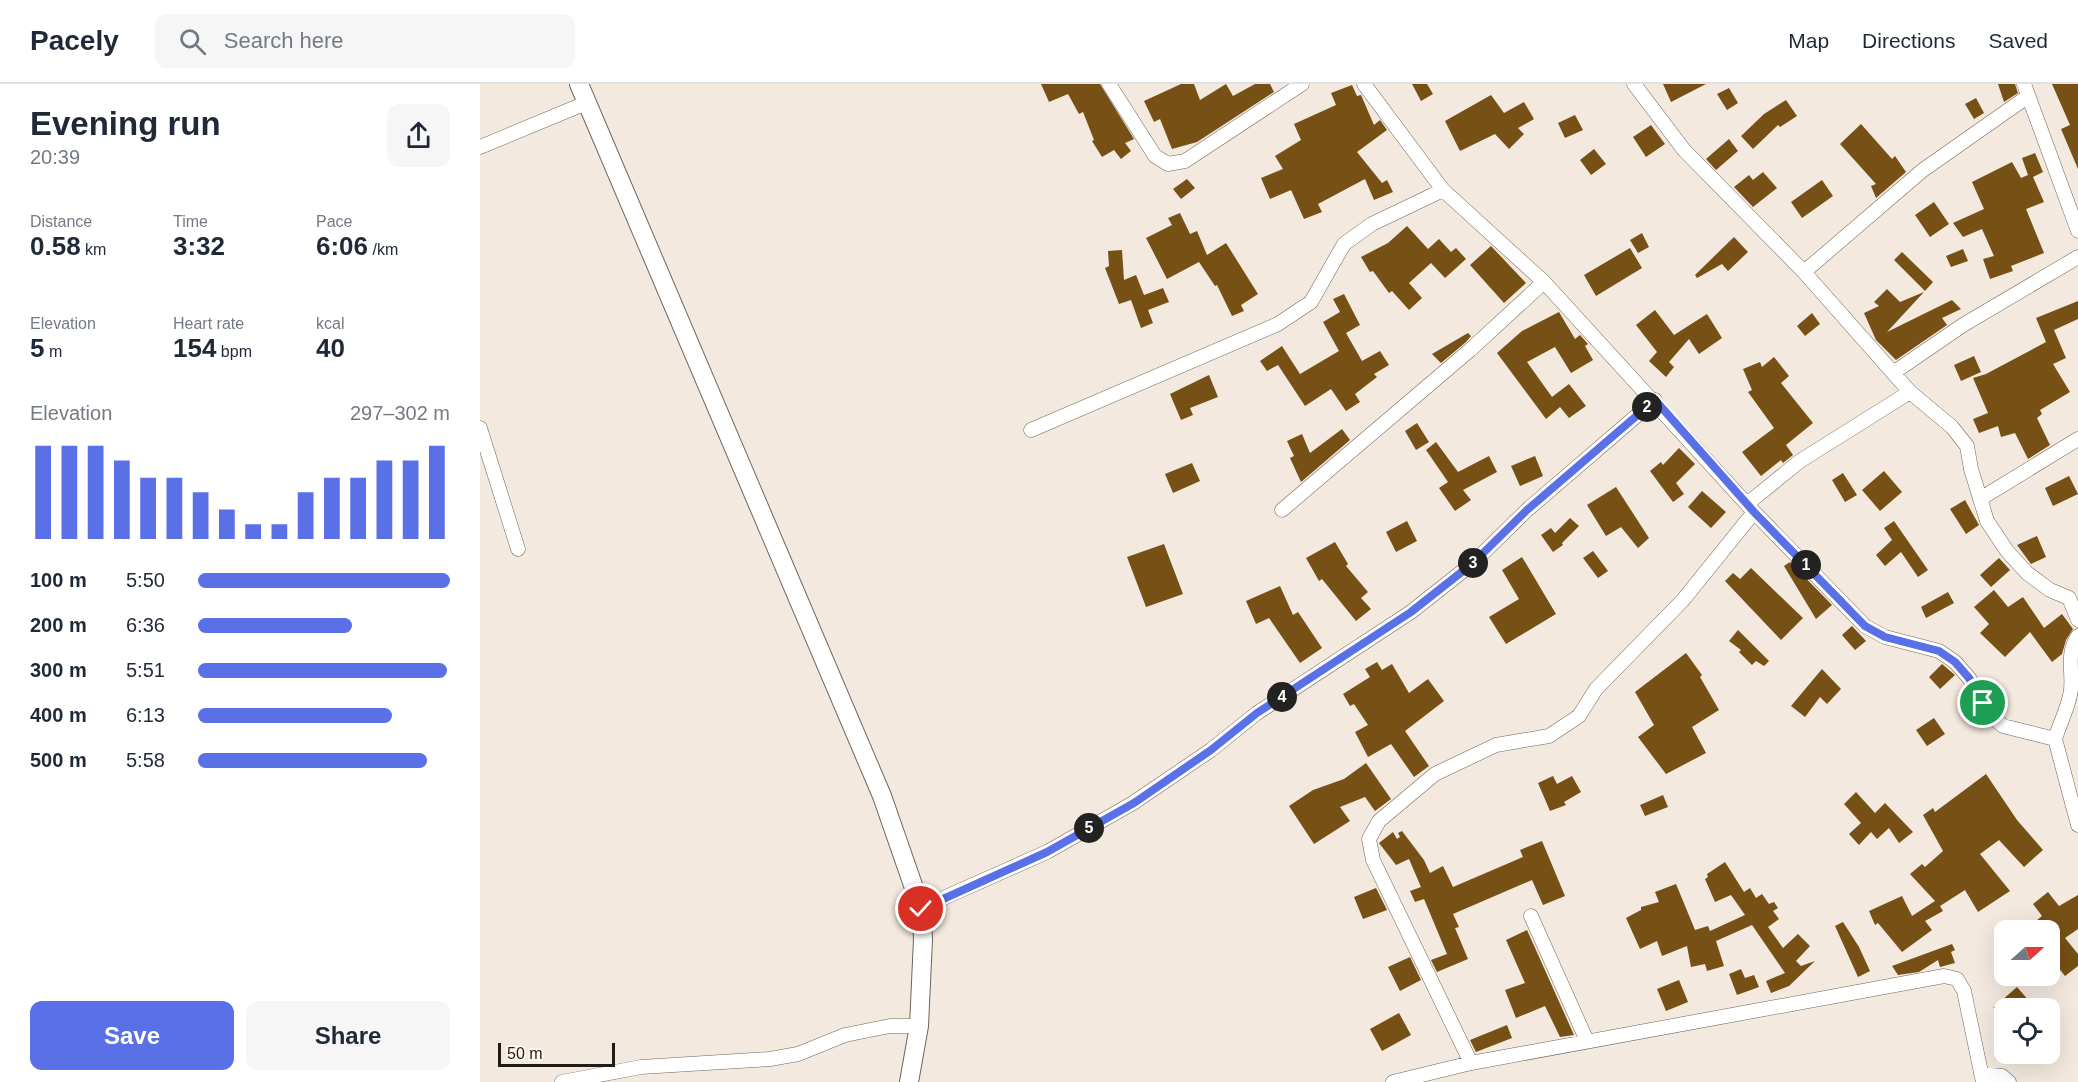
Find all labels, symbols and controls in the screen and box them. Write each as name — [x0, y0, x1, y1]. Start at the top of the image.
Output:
search box — [155, 14, 575, 68]
text: Pacely — [30, 25, 119, 56]
icon: search — [176, 25, 209, 58]
text: Search here — [224, 28, 344, 53]
text: Map — [1788, 29, 1829, 52]
text: Directions — [1862, 29, 1955, 52]
text: Saved — [1988, 29, 2048, 52]
button: share — [387, 104, 450, 167]
text: Evening run — [30, 105, 221, 142]
text: 20:39 — [30, 146, 80, 168]
text: Distance — [30, 213, 92, 230]
text: Time — [173, 213, 208, 230]
text: Pace — [316, 213, 352, 230]
text: 0.58 — [30, 231, 81, 261]
text: 3:32 — [173, 231, 225, 261]
text: 6:06 — [316, 231, 368, 261]
text: km — [81, 241, 106, 258]
text: /km — [368, 241, 398, 258]
text: Elevation — [30, 315, 96, 332]
text: Heart rate — [173, 315, 244, 332]
text: kcal — [316, 315, 344, 332]
text: 5 — [30, 333, 44, 363]
text: 154 — [173, 333, 216, 363]
text: 40 — [316, 333, 345, 363]
text: m — [44, 343, 62, 360]
text: bpm — [216, 343, 252, 360]
pin: 2 — [1632, 392, 1662, 422]
text: 2 — [1643, 398, 1651, 415]
text: Elevation — [30, 402, 112, 424]
text: 297–302 m — [350, 402, 450, 424]
pin: 3 — [1458, 548, 1488, 578]
pin: 1 — [1791, 550, 1821, 580]
text: 3 — [1469, 554, 1477, 571]
text: 1 — [1802, 556, 1810, 573]
text: 100 m — [30, 569, 87, 591]
text: 5:50 — [126, 569, 165, 591]
text: 200 m — [30, 614, 87, 636]
text: 6:36 — [126, 614, 165, 636]
text: 300 m — [30, 659, 87, 681]
text: 5:51 — [126, 659, 165, 681]
pin — [1957, 677, 2008, 728]
pin: 4 — [1267, 682, 1297, 712]
icon: arrive — [1966, 686, 1999, 719]
text: 4 — [1278, 688, 1286, 705]
text: 400 m — [30, 704, 87, 726]
text: 6:13 — [126, 704, 165, 726]
text: 500 m — [30, 749, 87, 771]
text: 5:58 — [126, 749, 165, 771]
pin: 5 — [1074, 813, 1104, 843]
text: 5 — [1085, 819, 1093, 836]
pin — [895, 883, 946, 934]
icon: check — [904, 892, 937, 925]
north arrow — [1994, 920, 2060, 986]
map controls — [1994, 920, 2060, 1064]
button: locate — [1994, 998, 2060, 1064]
button: Save — [30, 1001, 234, 1070]
button: Share — [246, 1001, 450, 1070]
scale bar — [498, 1040, 615, 1068]
text: 50 m — [507, 1045, 543, 1062]

